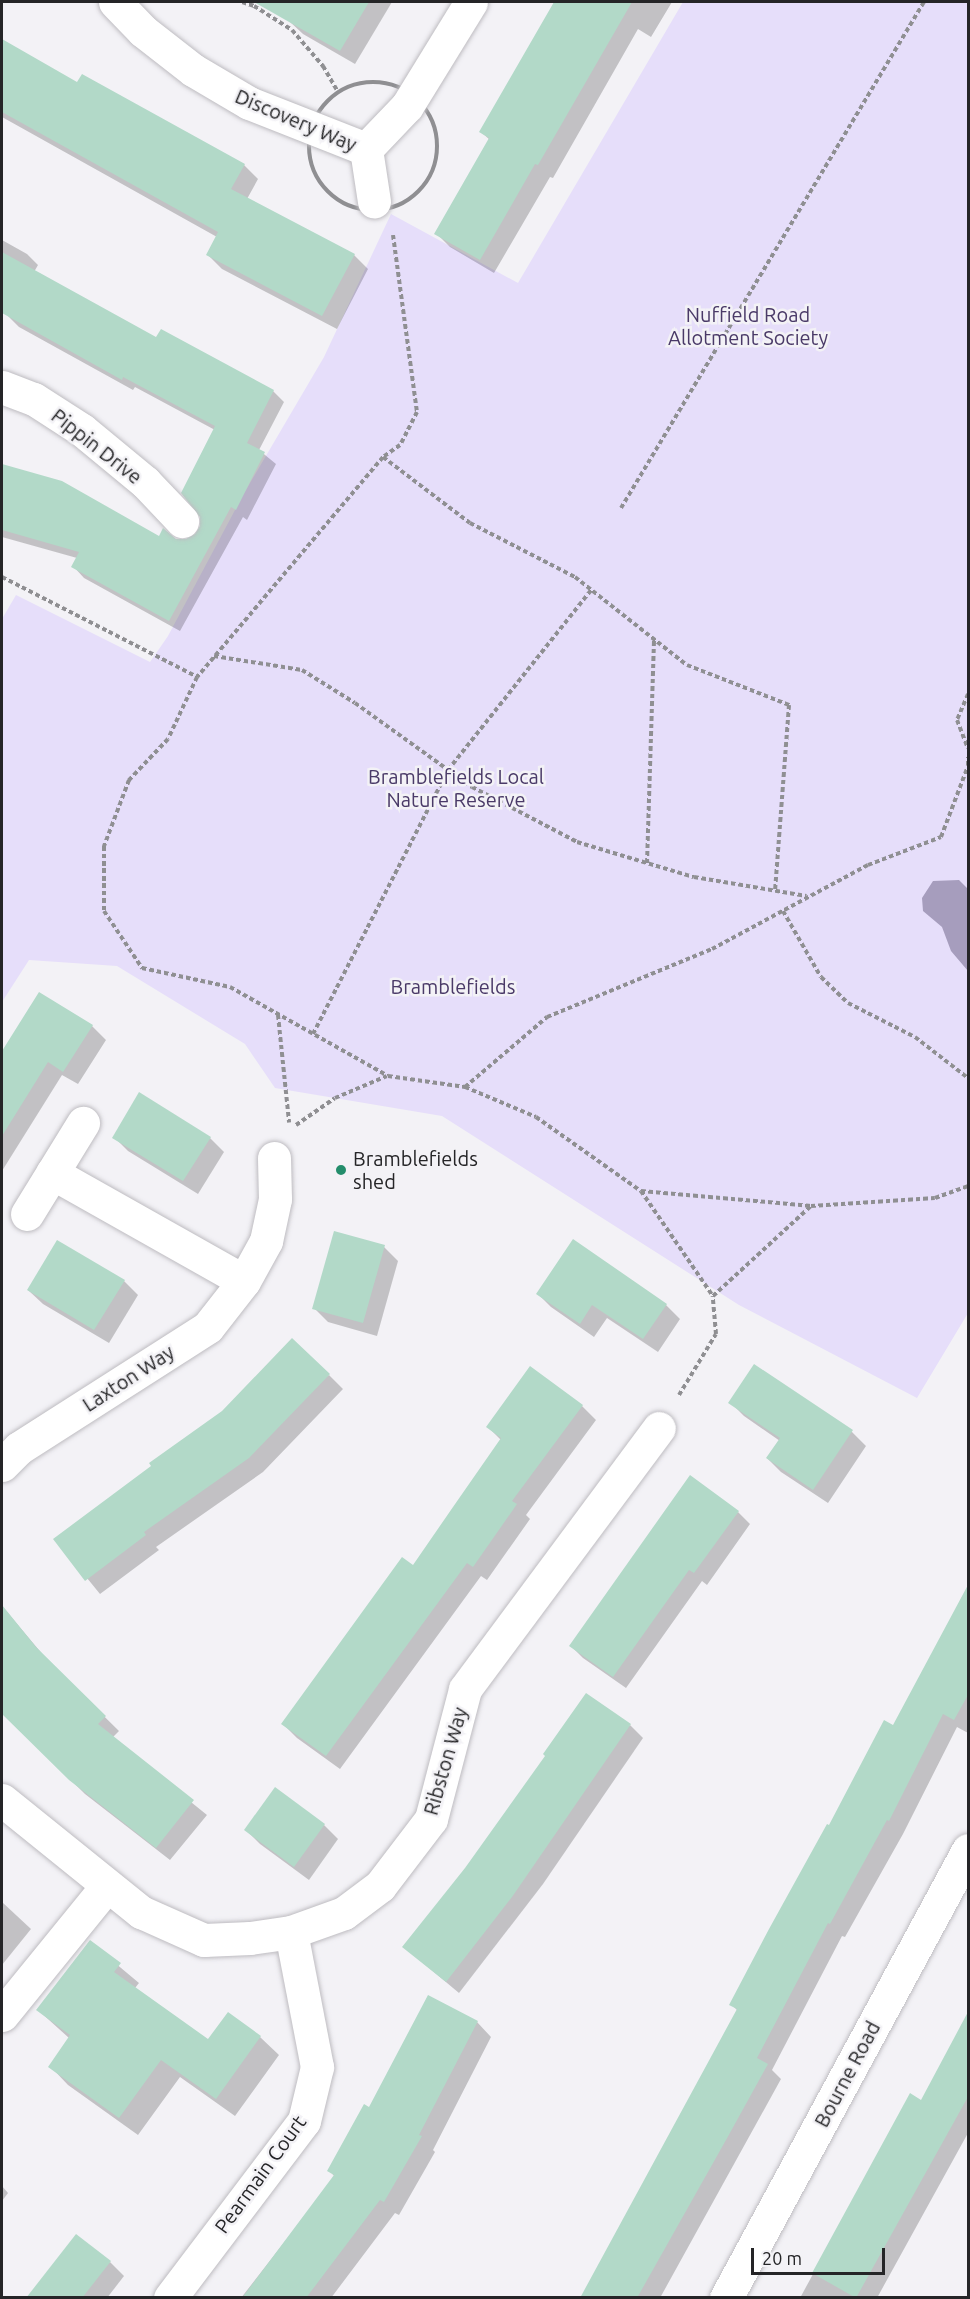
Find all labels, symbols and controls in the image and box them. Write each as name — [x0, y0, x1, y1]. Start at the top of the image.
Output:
street label: Discovery Way — [232, 84, 360, 156]
park label: Nuffield Road Allotment Society — [668, 303, 828, 350]
street label: Pippin Drive — [47, 403, 147, 489]
park label: Bramblefields Local Nature Reserve — [368, 765, 544, 812]
park label: Bramblefields — [391, 974, 515, 998]
place label: Bramblefields shed — [353, 1146, 478, 1193]
marker: Bramblefields shed — [334, 1163, 348, 1177]
street label: Laxton Way — [78, 1340, 178, 1416]
street label: Ribston Way — [418, 1704, 472, 1818]
street label: Bourne Road — [809, 2017, 885, 2131]
street label: Pearmain Court — [209, 2110, 311, 2238]
scale bar — [754, 2236, 888, 2274]
text: 20 m — [762, 2248, 802, 2268]

